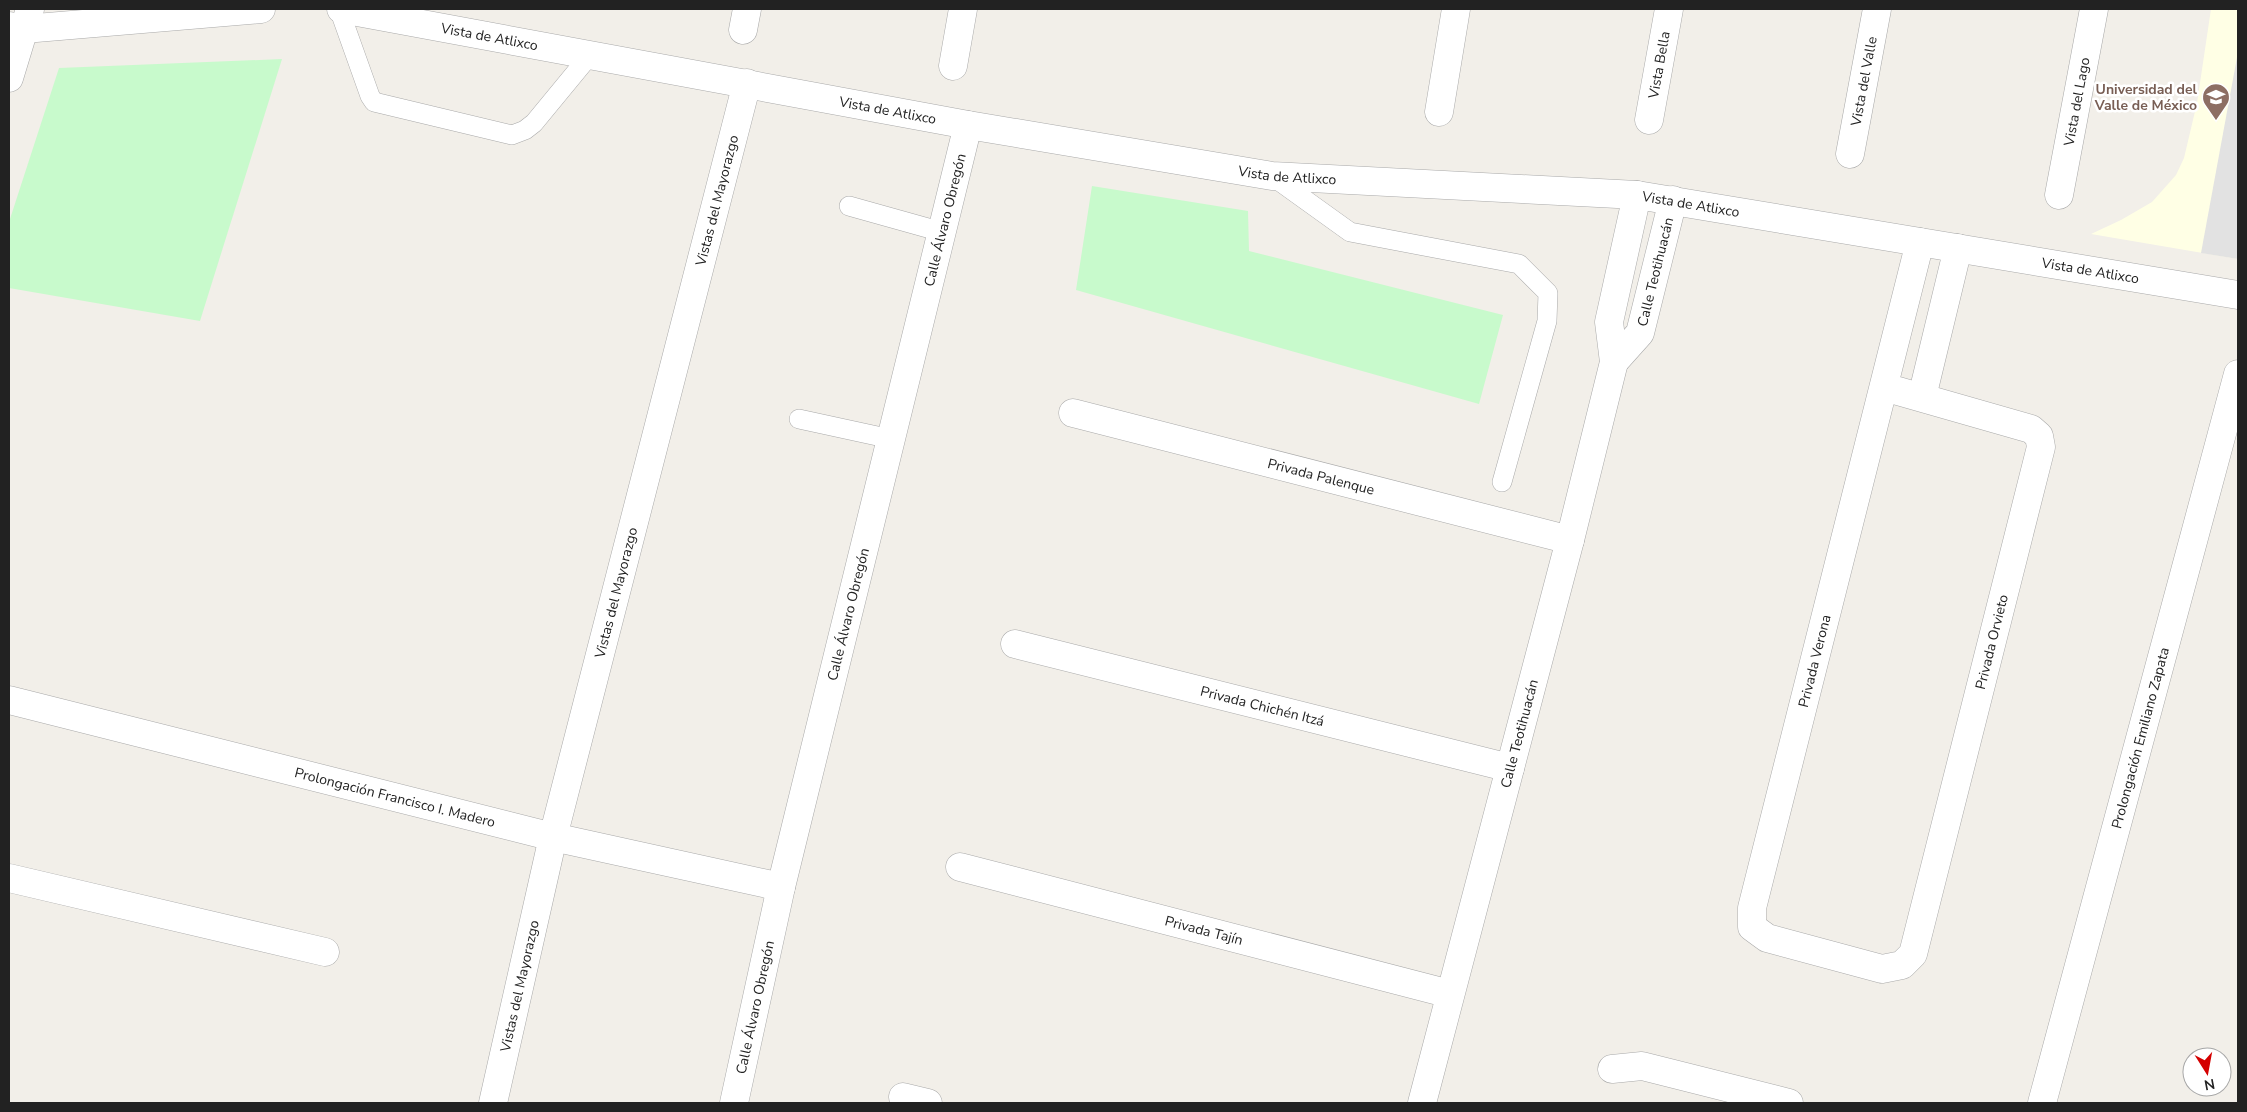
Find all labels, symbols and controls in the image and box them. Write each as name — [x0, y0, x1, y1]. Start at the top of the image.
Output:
street label: Vista de Atlixco — [438, 18, 540, 55]
street label: Vista Bella — [1643, 30, 1674, 101]
street label: Vista del Valle — [1846, 35, 1881, 129]
street label: Vista del Lago — [2059, 55, 2094, 149]
place label: Universidad del Valle de México — [2094, 80, 2198, 115]
school or university icon: Universidad del Valle de México — [2201, 82, 2231, 121]
street label: Vista de Atlixco — [837, 92, 938, 128]
street label: Vistas del Mayorazgo — [691, 133, 743, 269]
street label: Calle Álvaro Obregón — [919, 151, 970, 288]
street label: Vista de Atlixco — [1236, 161, 1337, 189]
street label: Vista de Atlixco — [1640, 186, 1741, 221]
street label: Calle Teotihuacán — [1633, 215, 1678, 328]
street label: Vista de Atlixco — [2039, 253, 2141, 288]
street label: Privada Palenque — [1266, 454, 1376, 499]
street label: Vistas del Mayorazgo — [590, 525, 642, 661]
street label: Calle Álvaro Obregón — [822, 546, 873, 683]
street label: Privada Orvieto — [1971, 592, 2013, 692]
street label: Privada Verona — [1793, 613, 1835, 709]
street label: Prolongación Emiliano Zapata — [2107, 645, 2174, 831]
street label: Calle Teotihuacán — [1496, 677, 1543, 790]
street label: Privada Chichén Itzá — [1198, 681, 1326, 731]
street label: Prolongación Francisco I. Madero — [293, 763, 497, 832]
street label: Privada Tajín — [1163, 911, 1245, 949]
street label: Vistas del Mayorazgo — [495, 918, 544, 1055]
street label: Calle Álvaro Obregón — [731, 939, 779, 1076]
north arrow — [2182, 1047, 2232, 1097]
text: N — [2202, 1074, 2216, 1095]

